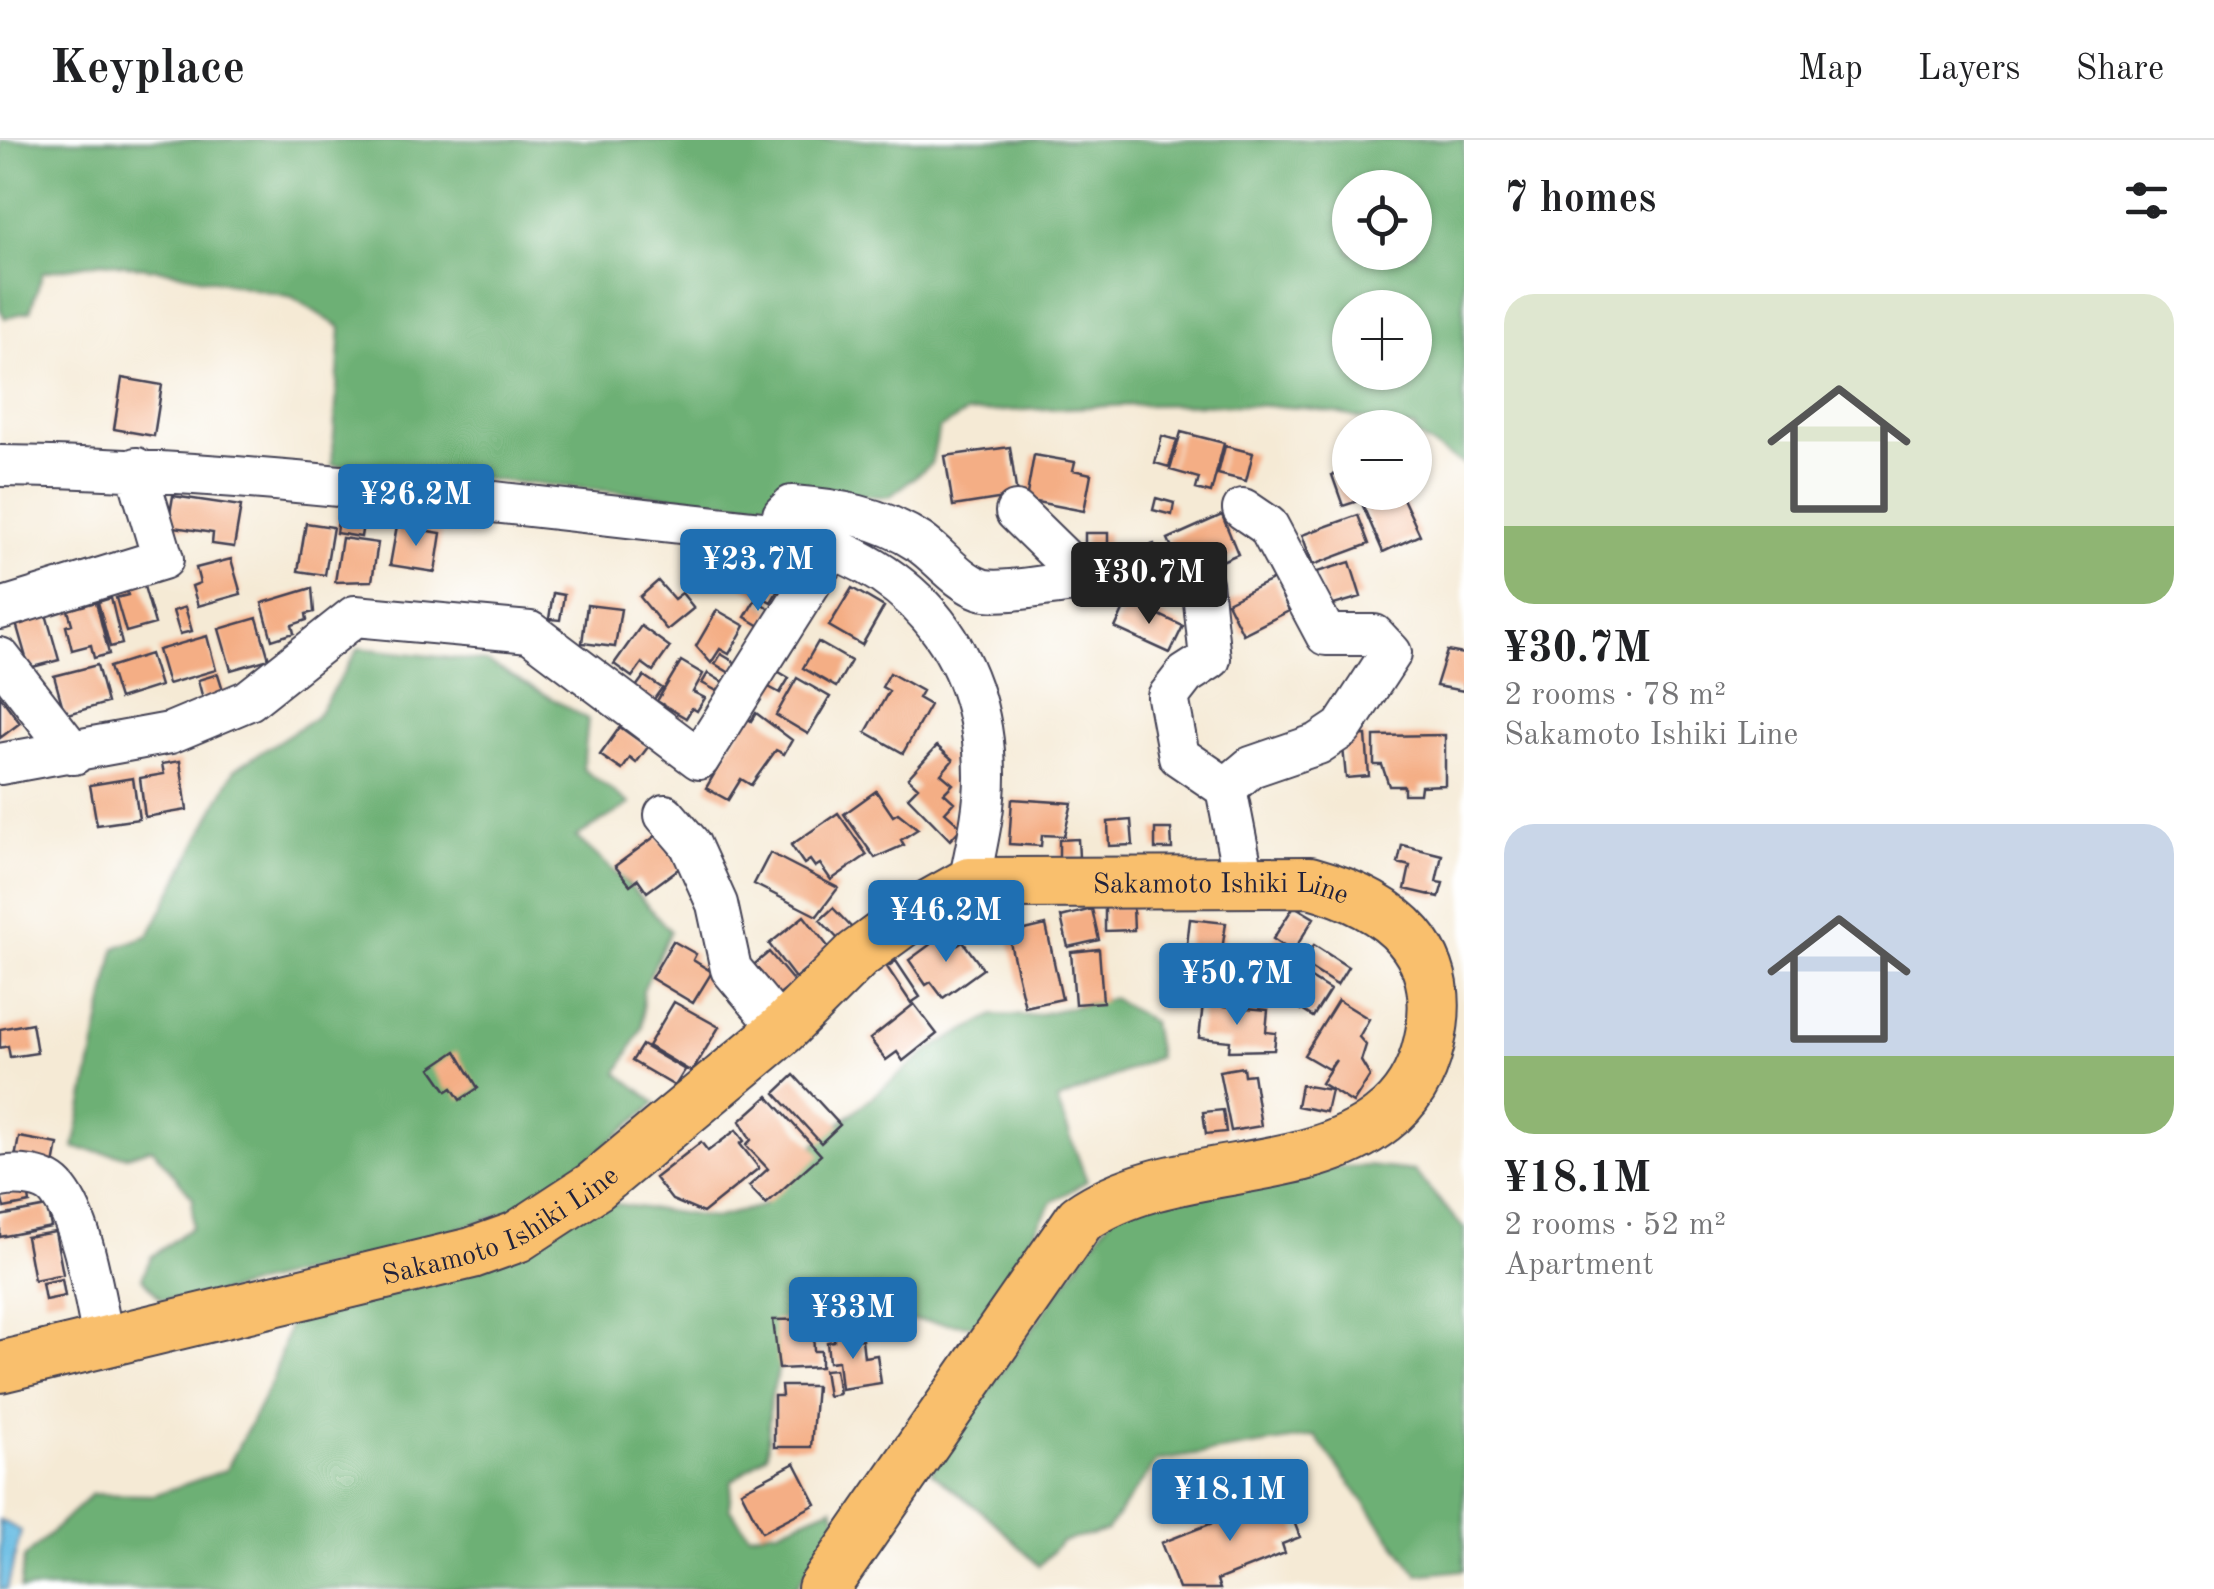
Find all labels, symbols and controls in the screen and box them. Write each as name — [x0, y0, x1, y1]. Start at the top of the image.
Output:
text: Keyplace — [50, 45, 245, 93]
text: Map — [1798, 52, 1863, 87]
text: Layers — [1918, 52, 2021, 87]
text: Share — [2076, 52, 2164, 87]
map controls — [1332, 170, 1432, 510]
button: locate — [1332, 170, 1432, 270]
icon: filters — [2119, 173, 2174, 228]
text: 7 homes — [1504, 179, 1656, 221]
button: + — [1332, 290, 1432, 390]
icon: home — [1749, 359, 1929, 539]
button: − — [1332, 410, 1432, 510]
pin: ¥26.2M — [335, 464, 497, 549]
text: ¥26.2M — [360, 480, 472, 512]
pin: ¥23.7M — [677, 529, 839, 614]
pin: ¥30.7M — [1068, 542, 1230, 627]
text: ¥23.7M — [702, 545, 814, 577]
text: ¥30.7M — [1093, 558, 1205, 590]
text: ¥30.7M — [1504, 629, 1651, 671]
text: 2 rooms · 78 m² — [1504, 680, 1726, 712]
text: Sakamoto Ishiki Line — [1504, 720, 1798, 752]
street label: Sakamoto Ishiki Line — [1093, 871, 1352, 911]
pin: ¥46.2M — [865, 880, 1027, 965]
icon: home — [1749, 889, 1929, 1069]
text: ¥46.2M — [890, 896, 1002, 928]
pin: ¥50.7M — [1156, 943, 1318, 1028]
text: ¥50.7M — [1181, 959, 1293, 991]
text: ¥18.1M — [1504, 1159, 1651, 1201]
street label: Sakamoto Ishiki Line — [380, 1162, 625, 1291]
text: 2 rooms · 52 m² — [1504, 1210, 1726, 1242]
text: Apartment — [1504, 1250, 1654, 1282]
pin: ¥33M — [794, 1277, 912, 1362]
text: ¥33M — [811, 1293, 895, 1325]
pin: ¥18.1M — [1149, 1459, 1311, 1544]
text: ¥18.1M — [1174, 1475, 1286, 1507]

